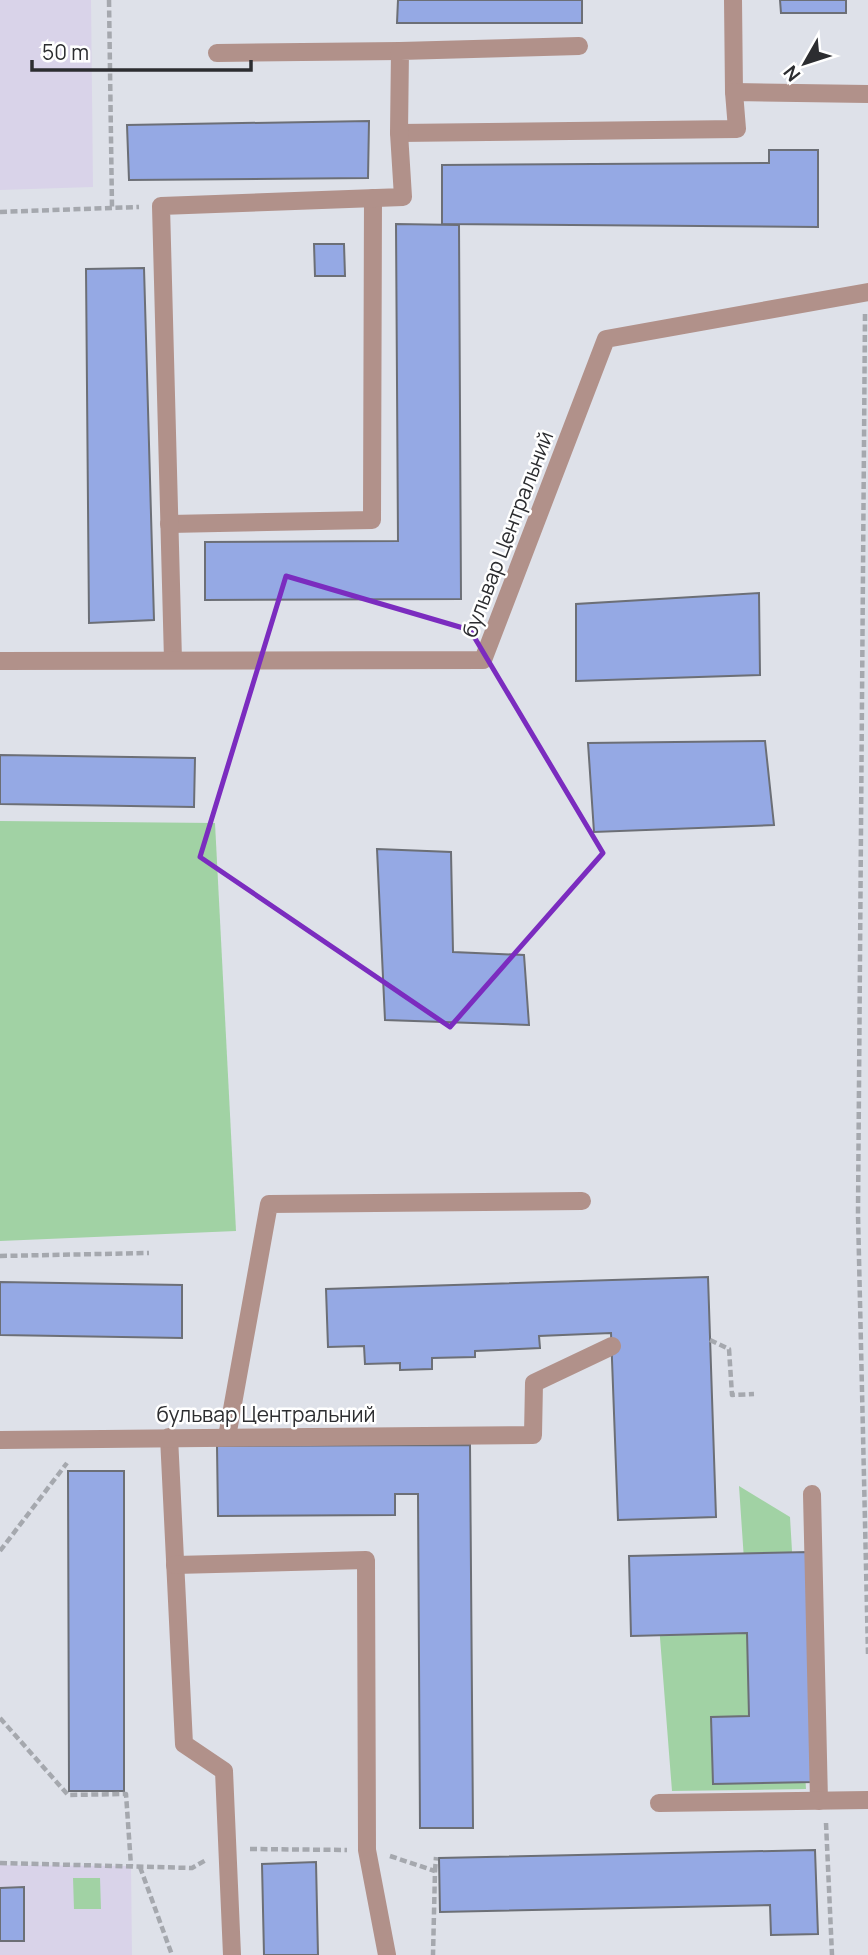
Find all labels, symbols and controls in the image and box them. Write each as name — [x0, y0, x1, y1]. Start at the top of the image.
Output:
scale bar — [32, 28, 250, 72]
north arrow — [770, 28, 840, 98]
text: 50 m — [42, 38, 89, 66]
text: N — [777, 60, 806, 87]
street label: бульвар Центральний — [455, 427, 559, 641]
street label: бульвар Центральний — [157, 1400, 375, 1428]

